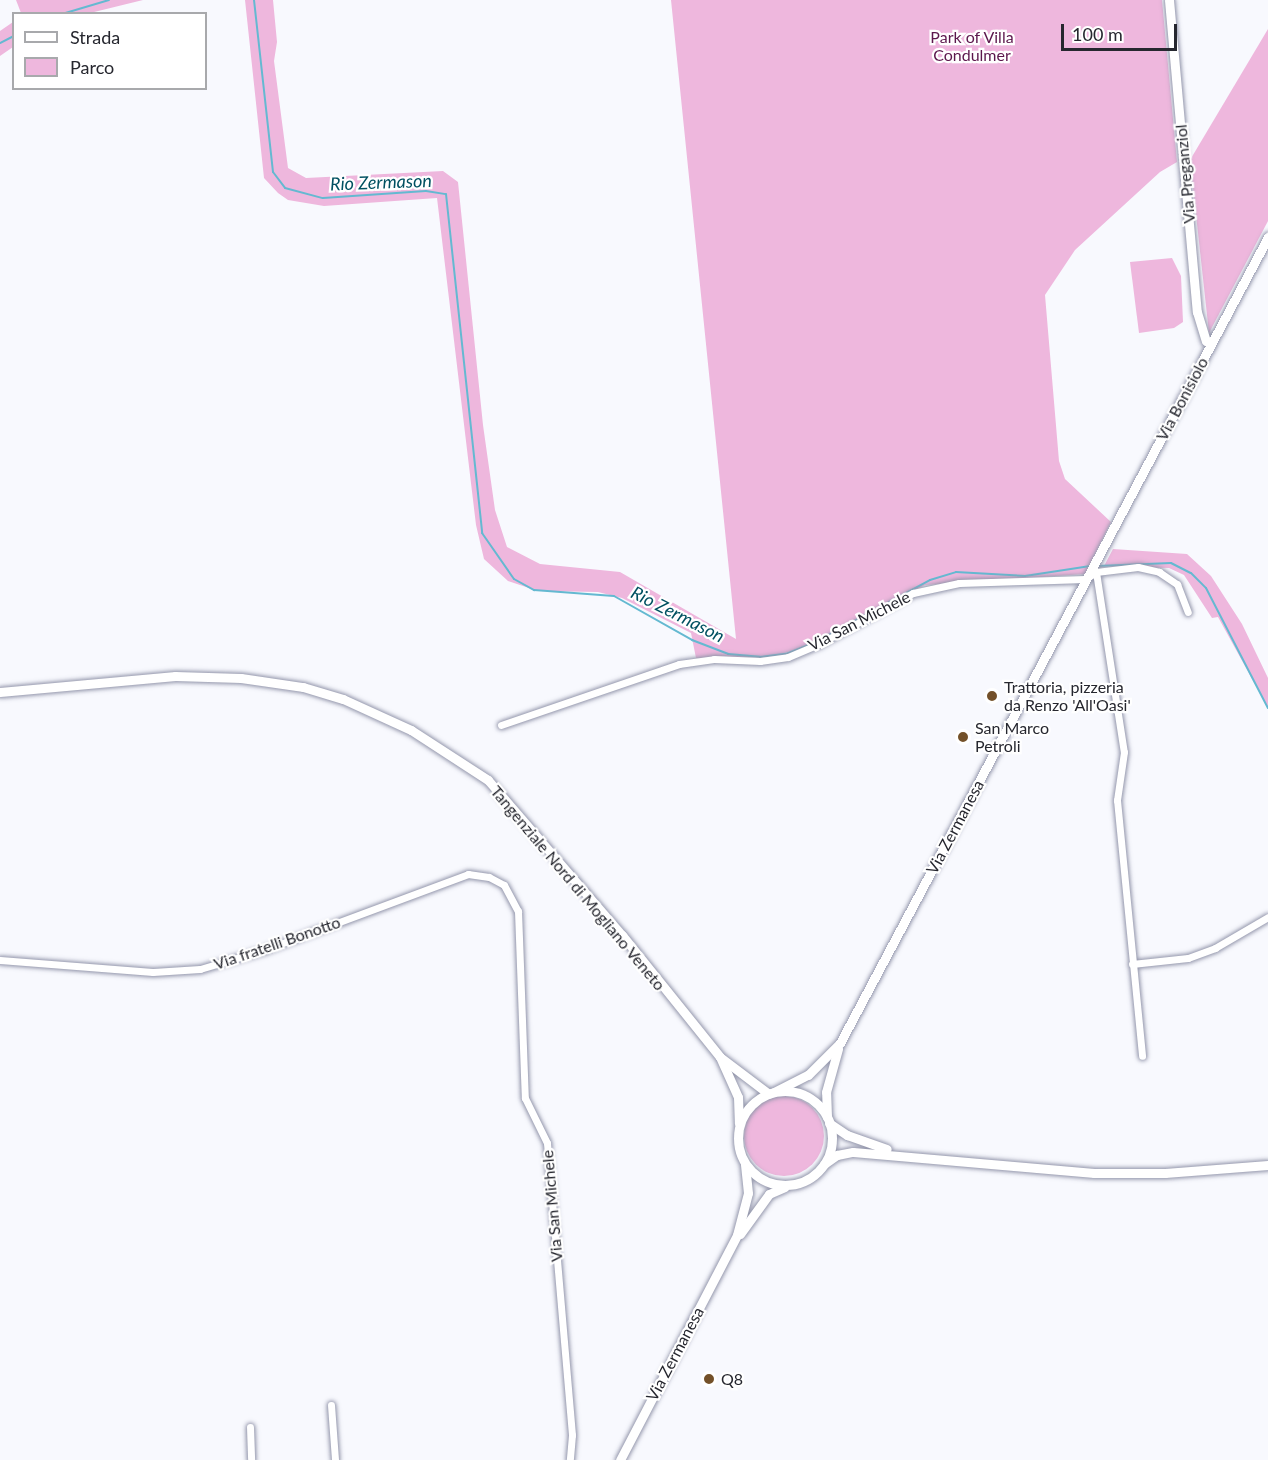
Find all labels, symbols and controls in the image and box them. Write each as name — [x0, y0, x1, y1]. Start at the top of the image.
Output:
legend — [12, 12, 207, 90]
scale bar — [1064, 12, 1180, 50]
text: 100 m — [1072, 23, 1123, 45]
text: Strada — [70, 26, 120, 48]
park label: Park of Villa Condulmer — [930, 27, 1014, 65]
text: Parco — [70, 56, 114, 78]
street label: Via Preganziol — [1171, 124, 1199, 224]
water label: Rio Zermason — [330, 169, 432, 195]
street label: Via Bonisiolo — [1152, 354, 1212, 444]
water label: Rio Zermason — [628, 581, 728, 647]
street label: Via San Michele — [805, 587, 913, 655]
place label: Trattoria, pizzeria da Renzo 'All'Oasi' — [1004, 677, 1131, 715]
marker: Trattoria, pizzeria da Renzo 'All'Oasi' — [985, 689, 999, 703]
place label: San Marco Petroli — [975, 718, 1049, 756]
marker: San Marco Petroli — [956, 730, 970, 744]
street label: Via Zermanesa — [922, 777, 988, 877]
street label: Tangenziale Nord di Mogliano Veneto — [487, 782, 669, 994]
street label: Via fratelli Bonotto — [211, 912, 343, 974]
street label: Via San Michele — [538, 1149, 566, 1263]
street label: Via Zermanesa — [642, 1304, 708, 1404]
place label: Q8 — [721, 1369, 743, 1389]
marker: Q8 — [702, 1372, 716, 1386]

